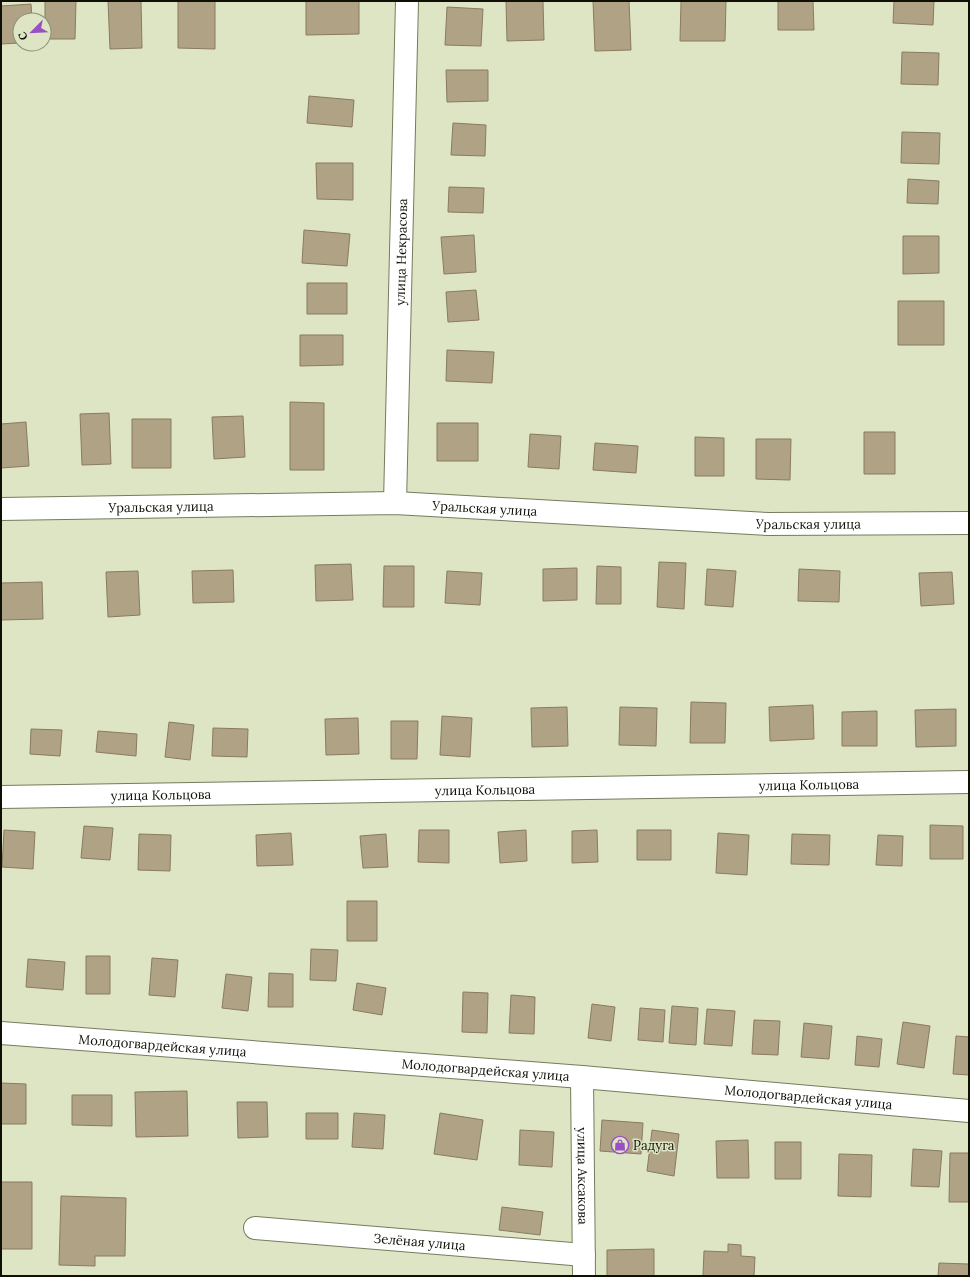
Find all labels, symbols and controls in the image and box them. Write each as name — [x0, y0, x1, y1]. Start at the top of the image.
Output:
north arrow — [12, 12, 52, 52]
text: С — [15, 29, 31, 42]
street label: улица Некрасова — [392, 198, 411, 306]
street label: Уральская улица — [431, 497, 538, 520]
street label: Уральская улица — [107, 498, 214, 516]
street label: Уральская улица — [754, 515, 861, 533]
street label: улица Кольцова — [759, 776, 860, 794]
street label: улица Кольцова — [435, 781, 536, 799]
street label: улица Кольцова — [111, 786, 212, 804]
street label: Молодогвардейская улица — [78, 1031, 247, 1061]
street label: Молодогвардейская улица — [401, 1055, 571, 1085]
street label: Молодогвардейская улица — [724, 1082, 893, 1113]
street label: улица Аксакова — [574, 1127, 591, 1225]
shop icon: Радуга — [610, 1135, 630, 1155]
place label: Радуга — [633, 1137, 675, 1154]
street label: Зелёная улица — [373, 1230, 466, 1254]

